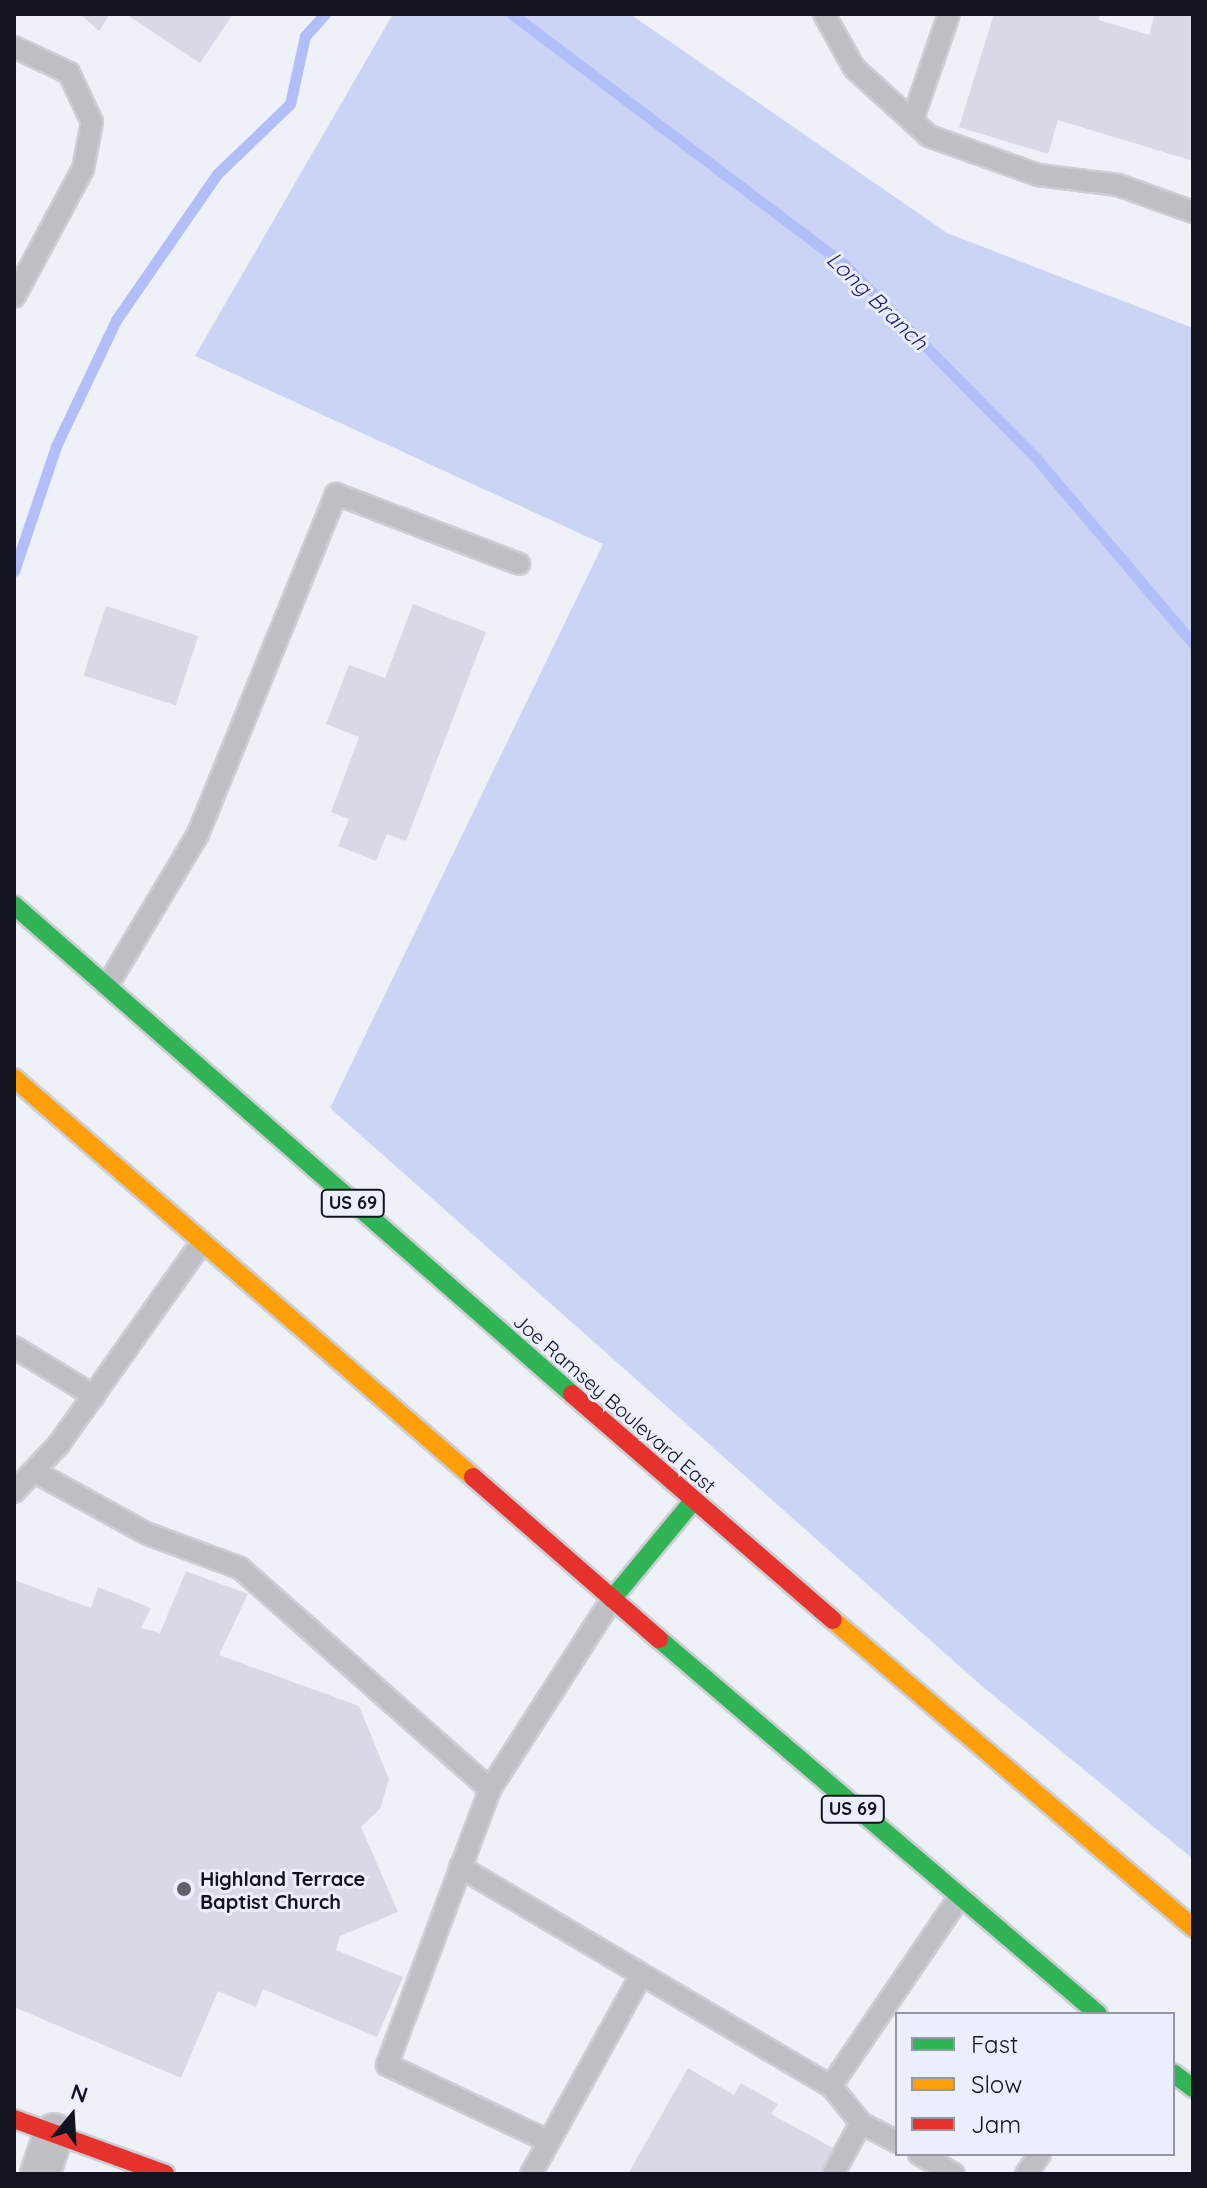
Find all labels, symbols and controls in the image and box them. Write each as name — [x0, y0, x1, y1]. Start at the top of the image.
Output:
water label: Long Branch — [821, 246, 933, 356]
road number: US 69 — [319, 1189, 387, 1217]
street label: Joe Ramsey Boulevard East — [509, 1308, 721, 1498]
road number: US 69 — [819, 1795, 887, 1823]
place label: Highland Terrace Baptist Church — [200, 1866, 365, 1913]
marker: Highland Terrace Baptist Church — [175, 1880, 193, 1898]
legend — [895, 2012, 1175, 2156]
text: Fast — [971, 2029, 1018, 2059]
text: Slow — [971, 2069, 1022, 2099]
north arrow — [32, 2076, 112, 2156]
text: N — [67, 2077, 91, 2109]
text: Jam — [971, 2109, 1021, 2139]

